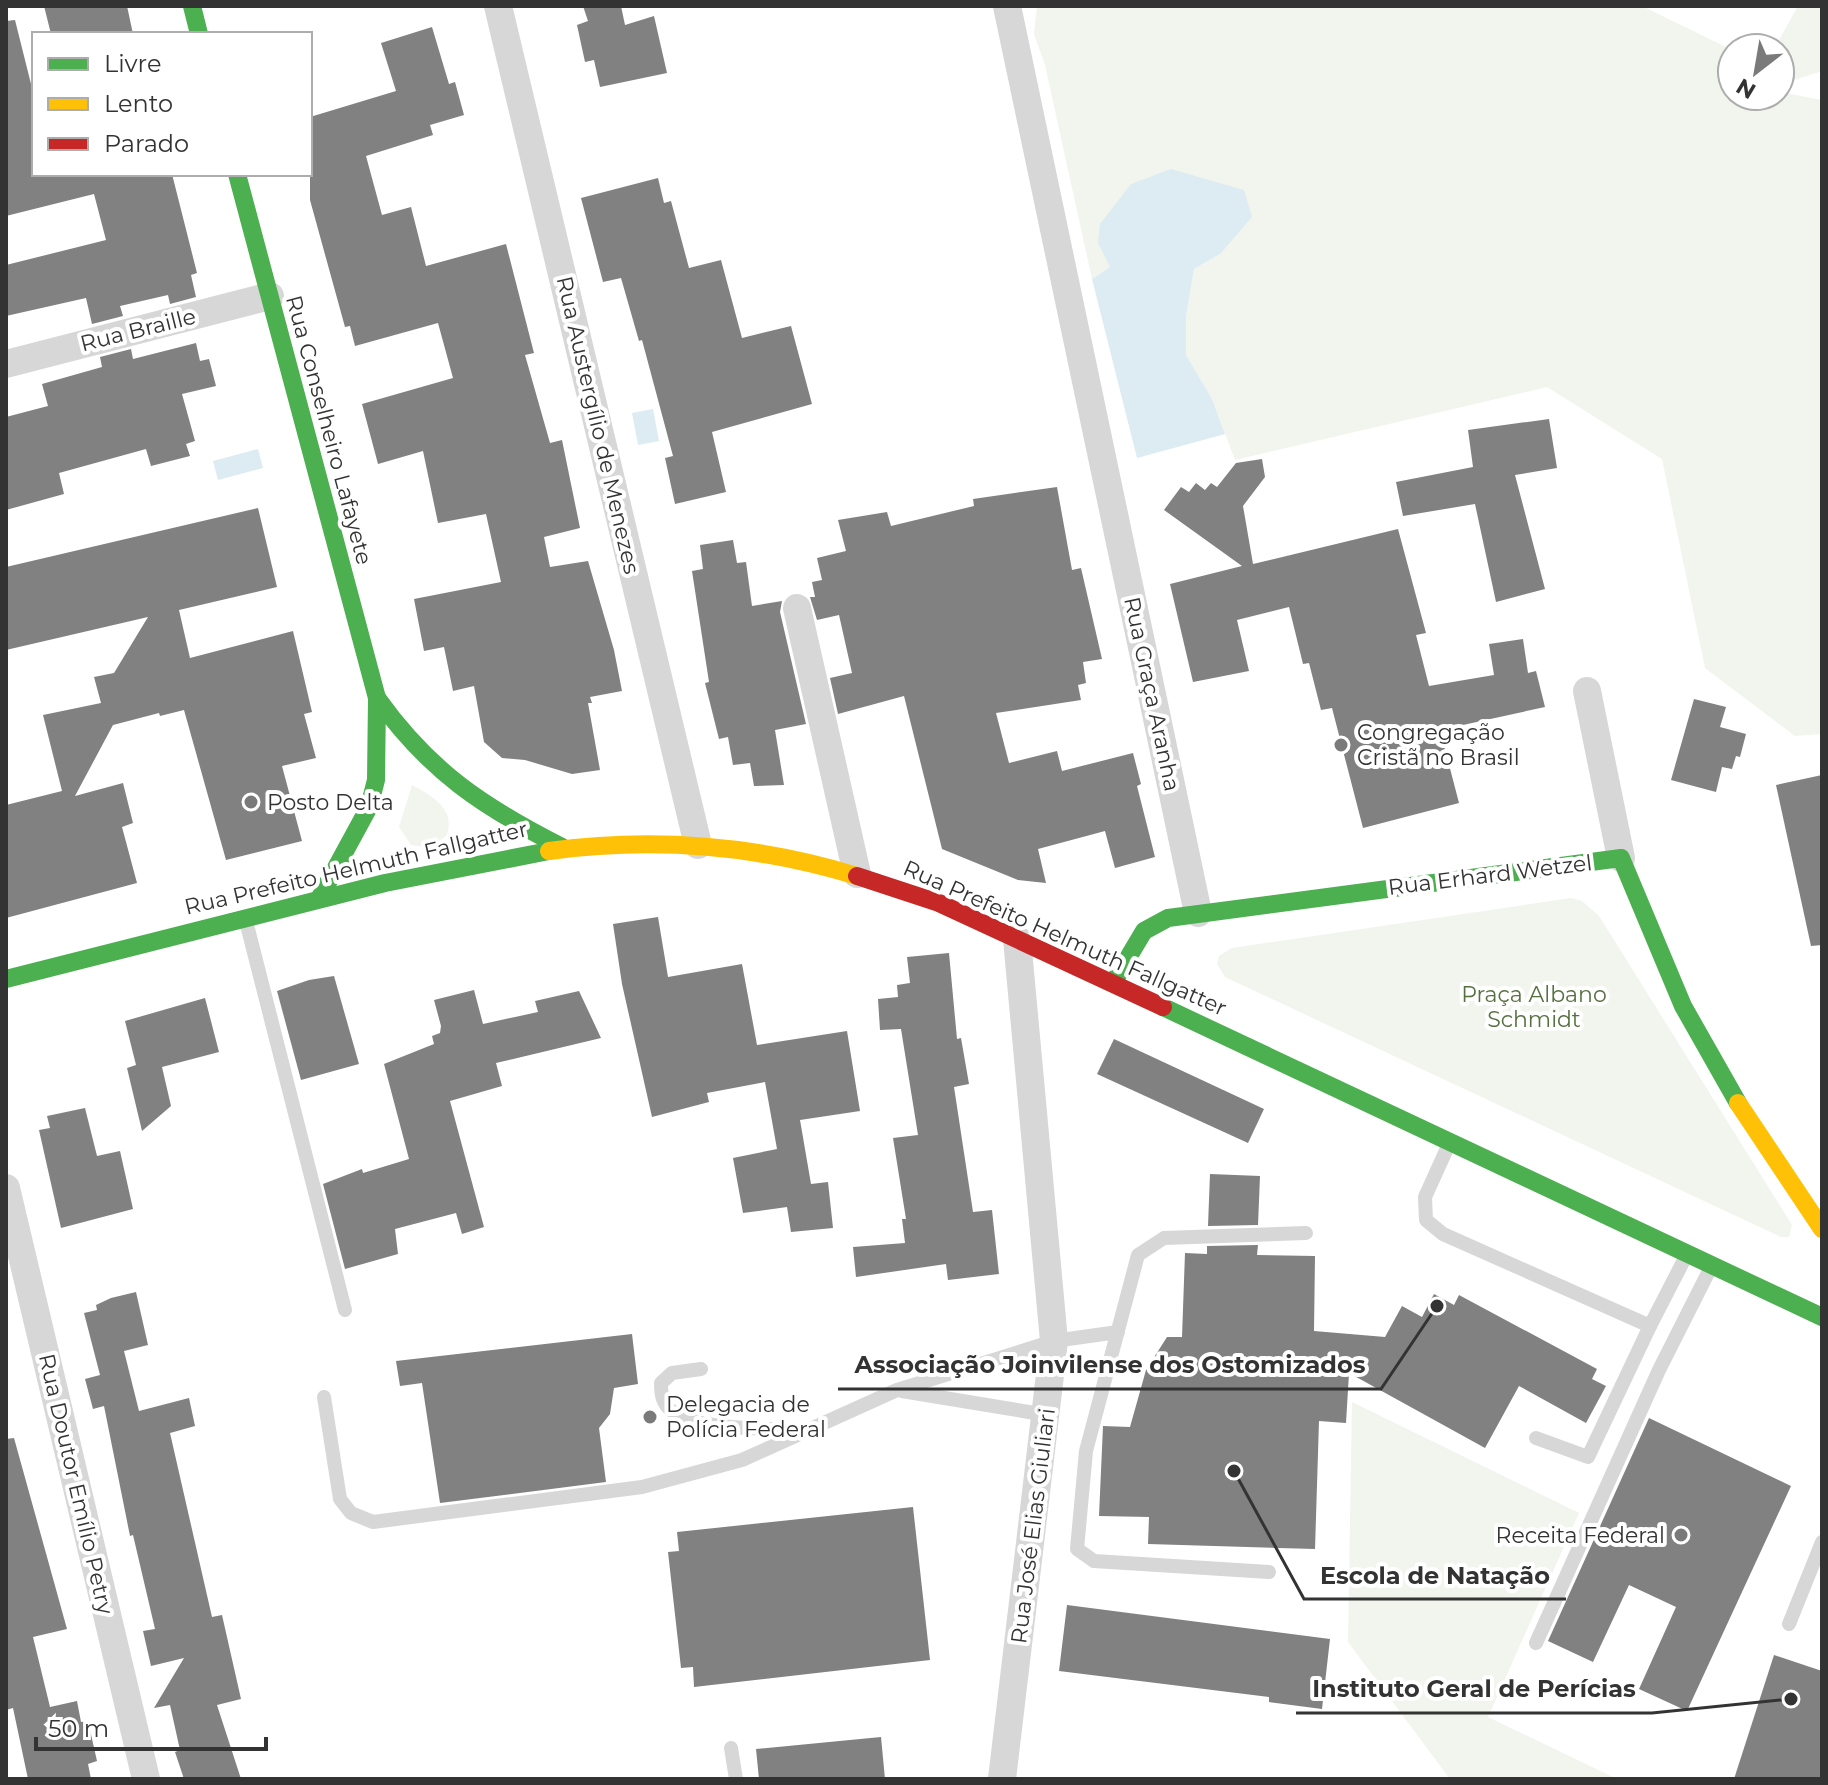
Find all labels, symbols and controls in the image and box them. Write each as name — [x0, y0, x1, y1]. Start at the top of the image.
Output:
legend — [32, 32, 312, 176]
north arrow — [1716, 32, 1796, 112]
text: Livre — [104, 49, 161, 78]
text: N — [1731, 73, 1761, 105]
text: Lento — [104, 89, 173, 118]
text: Parado — [104, 129, 189, 158]
street label: Rua Austergílio de Menezes — [551, 274, 645, 577]
street label: Rua Conselheiro Lafayete — [280, 292, 378, 568]
street label: Rua Braille — [77, 303, 199, 357]
street label: Rua Graça Aranha — [1118, 594, 1186, 794]
place label: Congregação Cristã no Brasil — [1357, 719, 1520, 771]
marker: Congregação Cristã no Brasil — [1332, 736, 1350, 754]
place label: Posto Delta — [267, 789, 394, 816]
marker: Posto Delta — [242, 793, 260, 811]
street label: Rua Prefeito Helmuth Fallgatter — [182, 815, 530, 921]
street label: Rua Erhard Wetzel — [1386, 849, 1594, 901]
street label: Rua Prefeito Helmuth Fallgatter — [899, 854, 1231, 1022]
park label: Praça Albano Schmidt — [1461, 981, 1607, 1033]
callout: Associação Joinvilense dos Ostomizados — [838, 1341, 1381, 1389]
text: Associação Joinvilense dos Ostomizados — [854, 1350, 1366, 1379]
street label: Rua Doutor Emílio Petry — [33, 1351, 119, 1617]
place label: Delegacia de Polícia Federal — [666, 1391, 826, 1443]
street label: Rua José Elias Giuliari — [1005, 1407, 1061, 1645]
marker: Delegacia de Polícia Federal — [641, 1408, 659, 1426]
place label: Receita Federal — [1496, 1522, 1665, 1549]
marker: Receita Federal — [1672, 1526, 1690, 1544]
callout: Escola de Natação — [1304, 1551, 1566, 1599]
text: Escola de Natação — [1320, 1561, 1550, 1590]
callout: Instituto Geral de Perícias — [1296, 1665, 1652, 1713]
text: Instituto Geral de Perícias — [1312, 1674, 1636, 1703]
scale bar — [36, 1701, 266, 1751]
text: 50 m — [48, 1714, 109, 1743]

